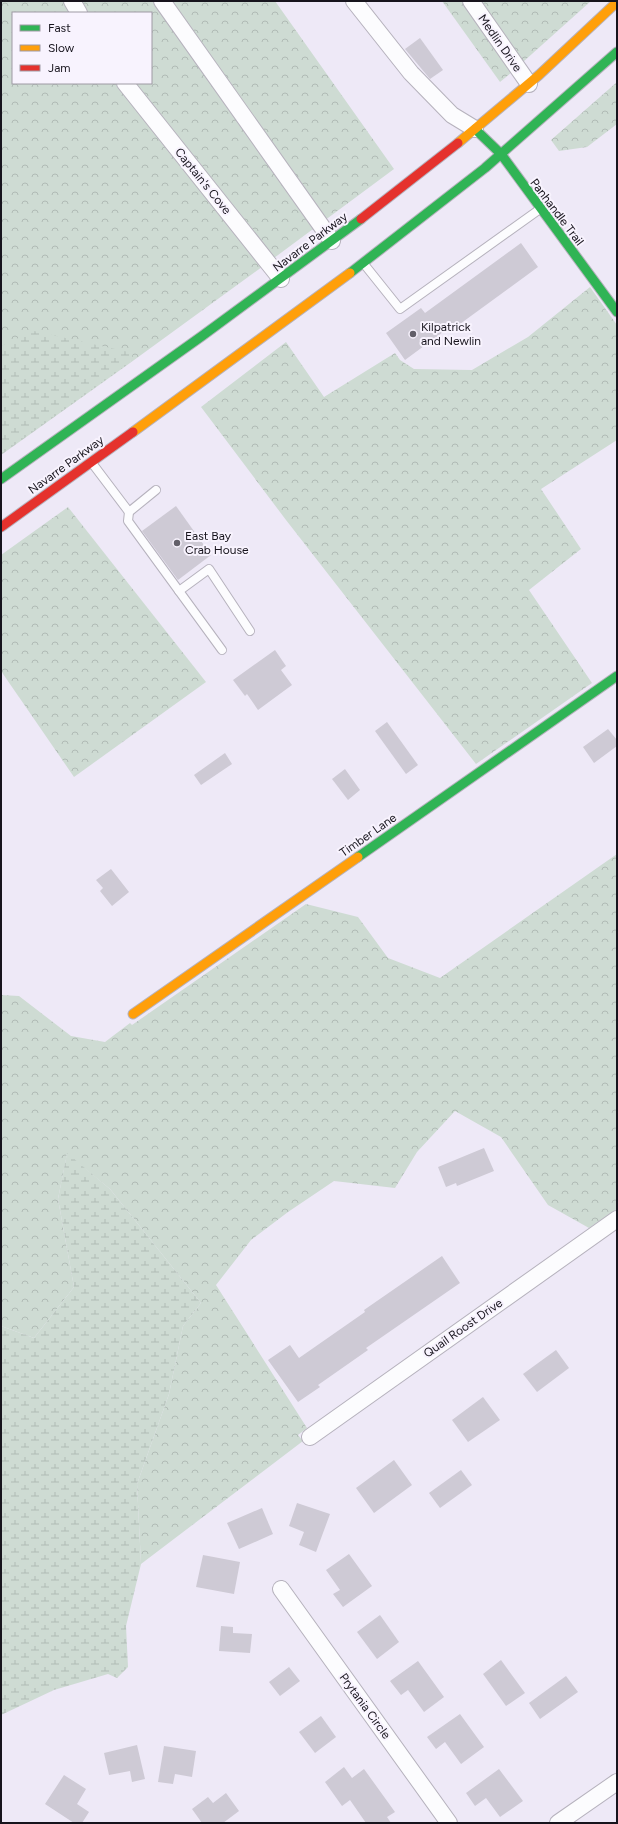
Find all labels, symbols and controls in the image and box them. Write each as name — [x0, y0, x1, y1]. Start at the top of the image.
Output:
legend — [12, 12, 152, 84]
street label: Medlin Drive — [475, 12, 525, 75]
text: Fast — [48, 21, 71, 35]
text: Slow — [48, 41, 75, 55]
text: Jam — [48, 61, 71, 75]
street label: Captain's Cove — [172, 145, 234, 217]
street label: Panhandle Trail — [527, 176, 587, 248]
street label: Navarre Parkway — [270, 209, 351, 275]
place label: Kilpatrick and Newlin — [421, 320, 481, 348]
marker: Kilpatrick and Newlin — [408, 329, 418, 339]
street label: Navarre Parkway — [26, 433, 107, 497]
place label: East Bay Crab House — [185, 529, 249, 557]
marker: East Bay Crab House — [172, 538, 182, 548]
street label: Timber Lane — [337, 810, 399, 860]
street label: Quail Roost Drive — [421, 1295, 505, 1360]
street label: Prytania Circle — [337, 1670, 394, 1742]

